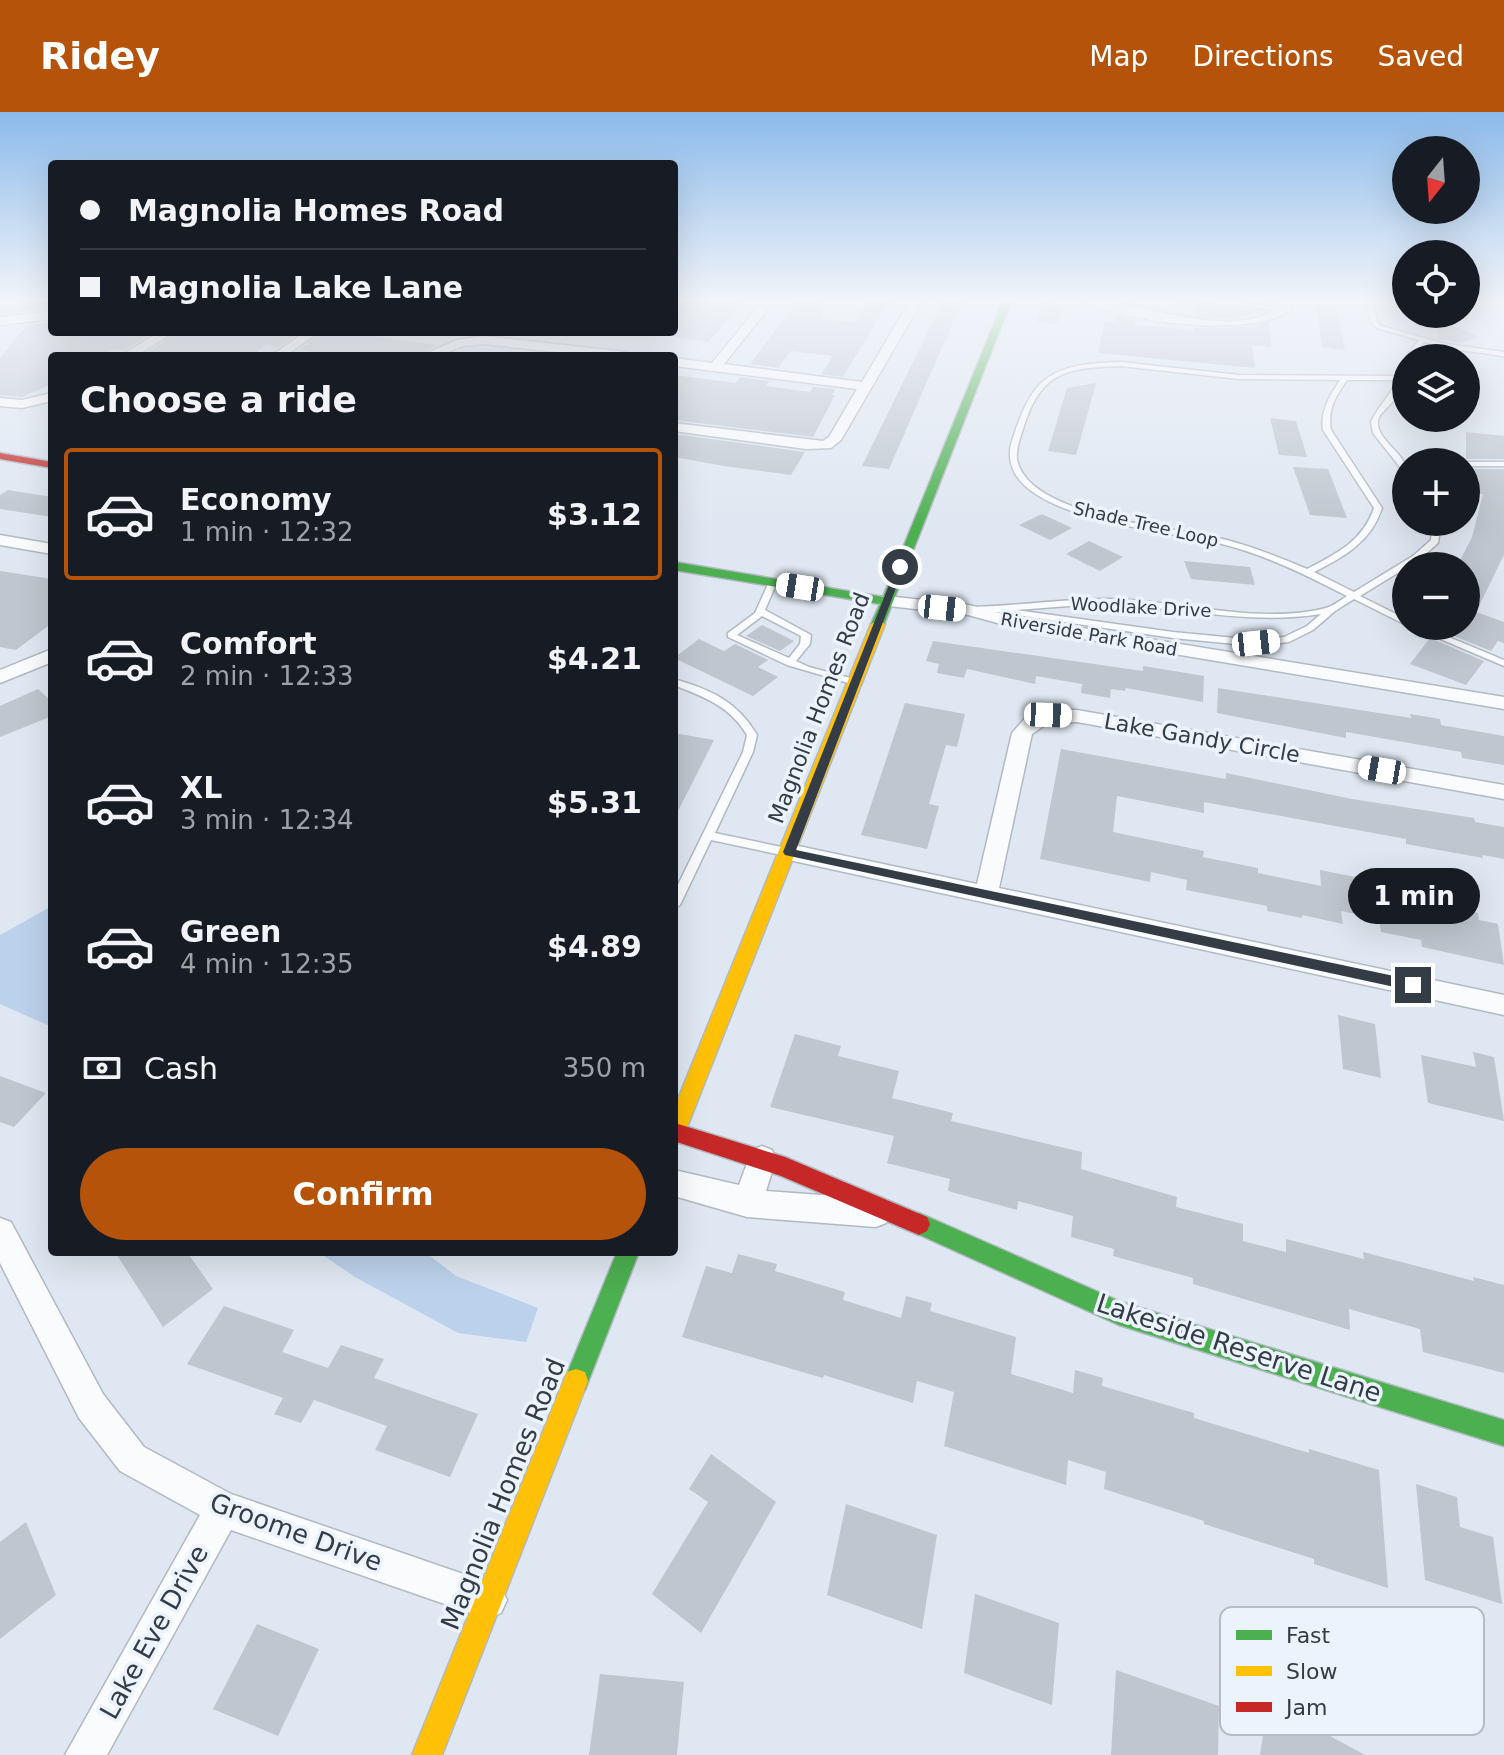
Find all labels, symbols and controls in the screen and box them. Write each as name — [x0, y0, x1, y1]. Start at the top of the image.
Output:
text: Ridey — [40, 34, 160, 78]
text: Map — [1089, 40, 1148, 73]
text: Directions — [1192, 40, 1333, 73]
text: Saved — [1377, 40, 1464, 73]
north arrow — [1392, 136, 1480, 224]
map controls — [1392, 136, 1480, 640]
text: Magnolia Homes Road — [128, 193, 504, 228]
button: locate — [1392, 240, 1480, 328]
text: Magnolia Lake Lane — [128, 270, 463, 305]
button: layers — [1392, 344, 1480, 432]
text: Choose a ride — [80, 379, 357, 420]
button: + — [1392, 448, 1480, 536]
icon: car — [84, 478, 156, 550]
text: Economy — [180, 482, 332, 517]
text: $3.12 — [547, 497, 642, 532]
street label: Shade Tree Loop — [1071, 497, 1221, 551]
text: 1 min · 12:32 — [180, 517, 354, 547]
route start — [882, 549, 918, 585]
button: − — [1392, 552, 1480, 640]
car — [774, 571, 826, 603]
street label: Magnolia Homes Road — [763, 589, 875, 827]
street label: Woodlake Drive — [1070, 593, 1212, 621]
car — [917, 594, 967, 622]
street label: Riverside Park Road — [999, 608, 1179, 660]
icon: car — [84, 622, 156, 694]
text: Comfort — [180, 626, 317, 661]
car — [1231, 629, 1281, 657]
text: $4.21 — [547, 641, 642, 676]
text: 2 min · 12:33 — [180, 661, 354, 691]
car — [1024, 702, 1072, 728]
street label: Lake Gandy Circle — [1102, 708, 1302, 768]
car — [1356, 754, 1408, 786]
icon: car — [84, 766, 156, 838]
text: XL — [180, 770, 222, 805]
text: $5.31 — [547, 785, 642, 820]
text: 3 min · 12:34 — [180, 805, 354, 835]
callout: 1 min — [1347, 869, 1479, 925]
text: 1 min — [1373, 881, 1455, 911]
icon: car — [84, 910, 156, 982]
text: Green — [180, 914, 281, 949]
text: $4.89 — [547, 929, 642, 964]
text: 4 min · 12:35 — [180, 949, 354, 979]
route end — [1395, 967, 1431, 1003]
icon: cash — [80, 1046, 124, 1090]
text: Cash — [144, 1051, 218, 1086]
text: 350 m — [563, 1053, 646, 1083]
button: Confirm — [80, 1148, 646, 1240]
street label: Lakeside Reserve Lane — [1093, 1288, 1385, 1408]
street label: Magnolia Homes Road — [435, 1354, 571, 1634]
street label: Groome Drive — [206, 1487, 386, 1577]
street label: Lake Eve Drive — [94, 1540, 214, 1724]
legend — [1220, 1607, 1484, 1735]
text: Fast — [1286, 1623, 1331, 1648]
text: Slow — [1286, 1659, 1338, 1684]
text: Jam — [1284, 1695, 1327, 1720]

